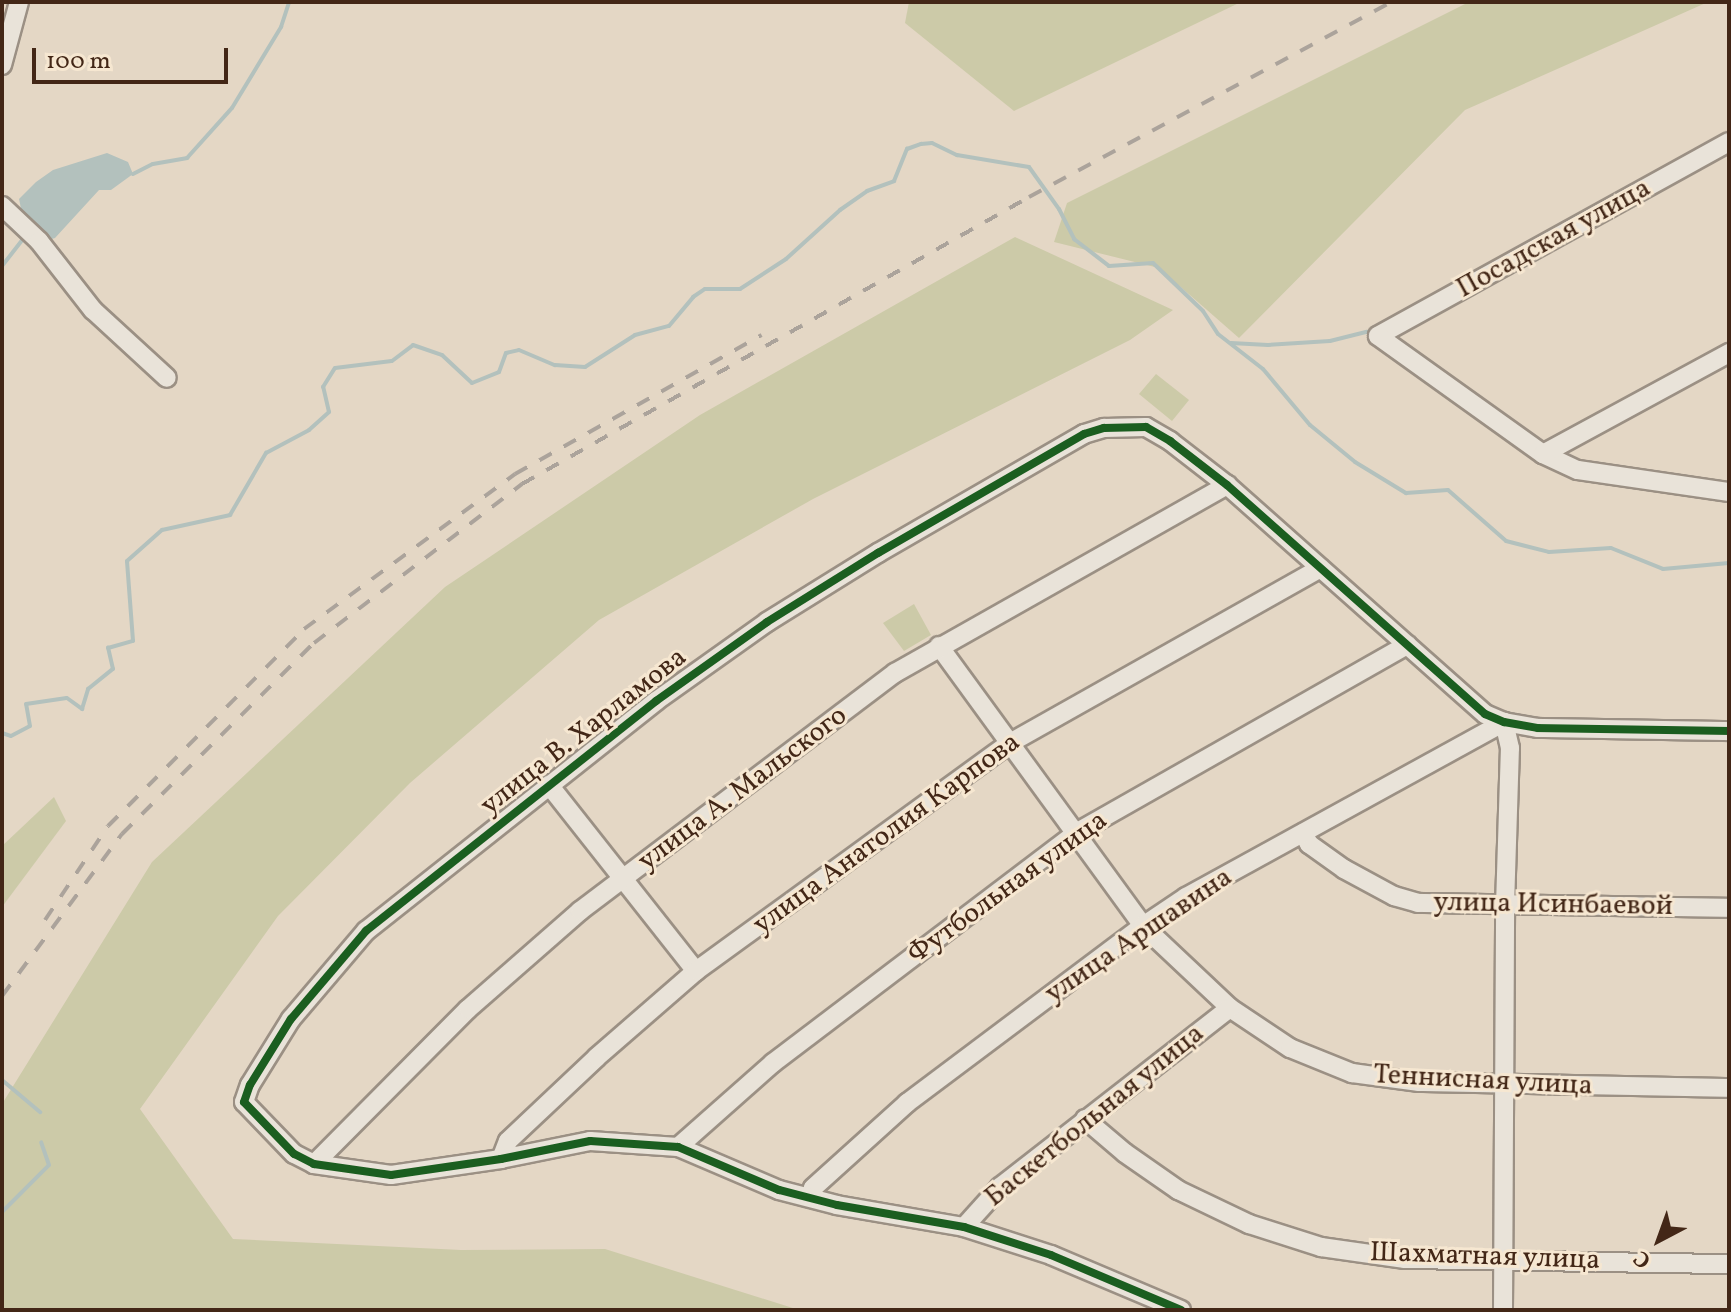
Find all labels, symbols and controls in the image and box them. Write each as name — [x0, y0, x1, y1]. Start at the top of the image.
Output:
scale bar — [36, 32, 232, 82]
text: 100 m — [46, 45, 111, 79]
street label: Посадская улица — [1451, 172, 1657, 306]
street label: улица В. Харламова — [474, 641, 694, 823]
street label: улица А. Мальского — [632, 699, 854, 879]
street label: улица Анатолия Карпова — [747, 726, 1027, 942]
street label: Футбольная улица — [901, 804, 1115, 972]
street label: улица Аршавина — [1039, 861, 1239, 1011]
street label: улица Исинбаевой — [1433, 886, 1673, 924]
street label: Баскетбольная улица — [978, 1017, 1212, 1215]
street label: Теннисная улица — [1372, 1058, 1594, 1104]
north arrow — [1619, 1200, 1699, 1280]
street label: Шахматная улица — [1369, 1236, 1601, 1278]
text: С — [1627, 1242, 1658, 1275]

